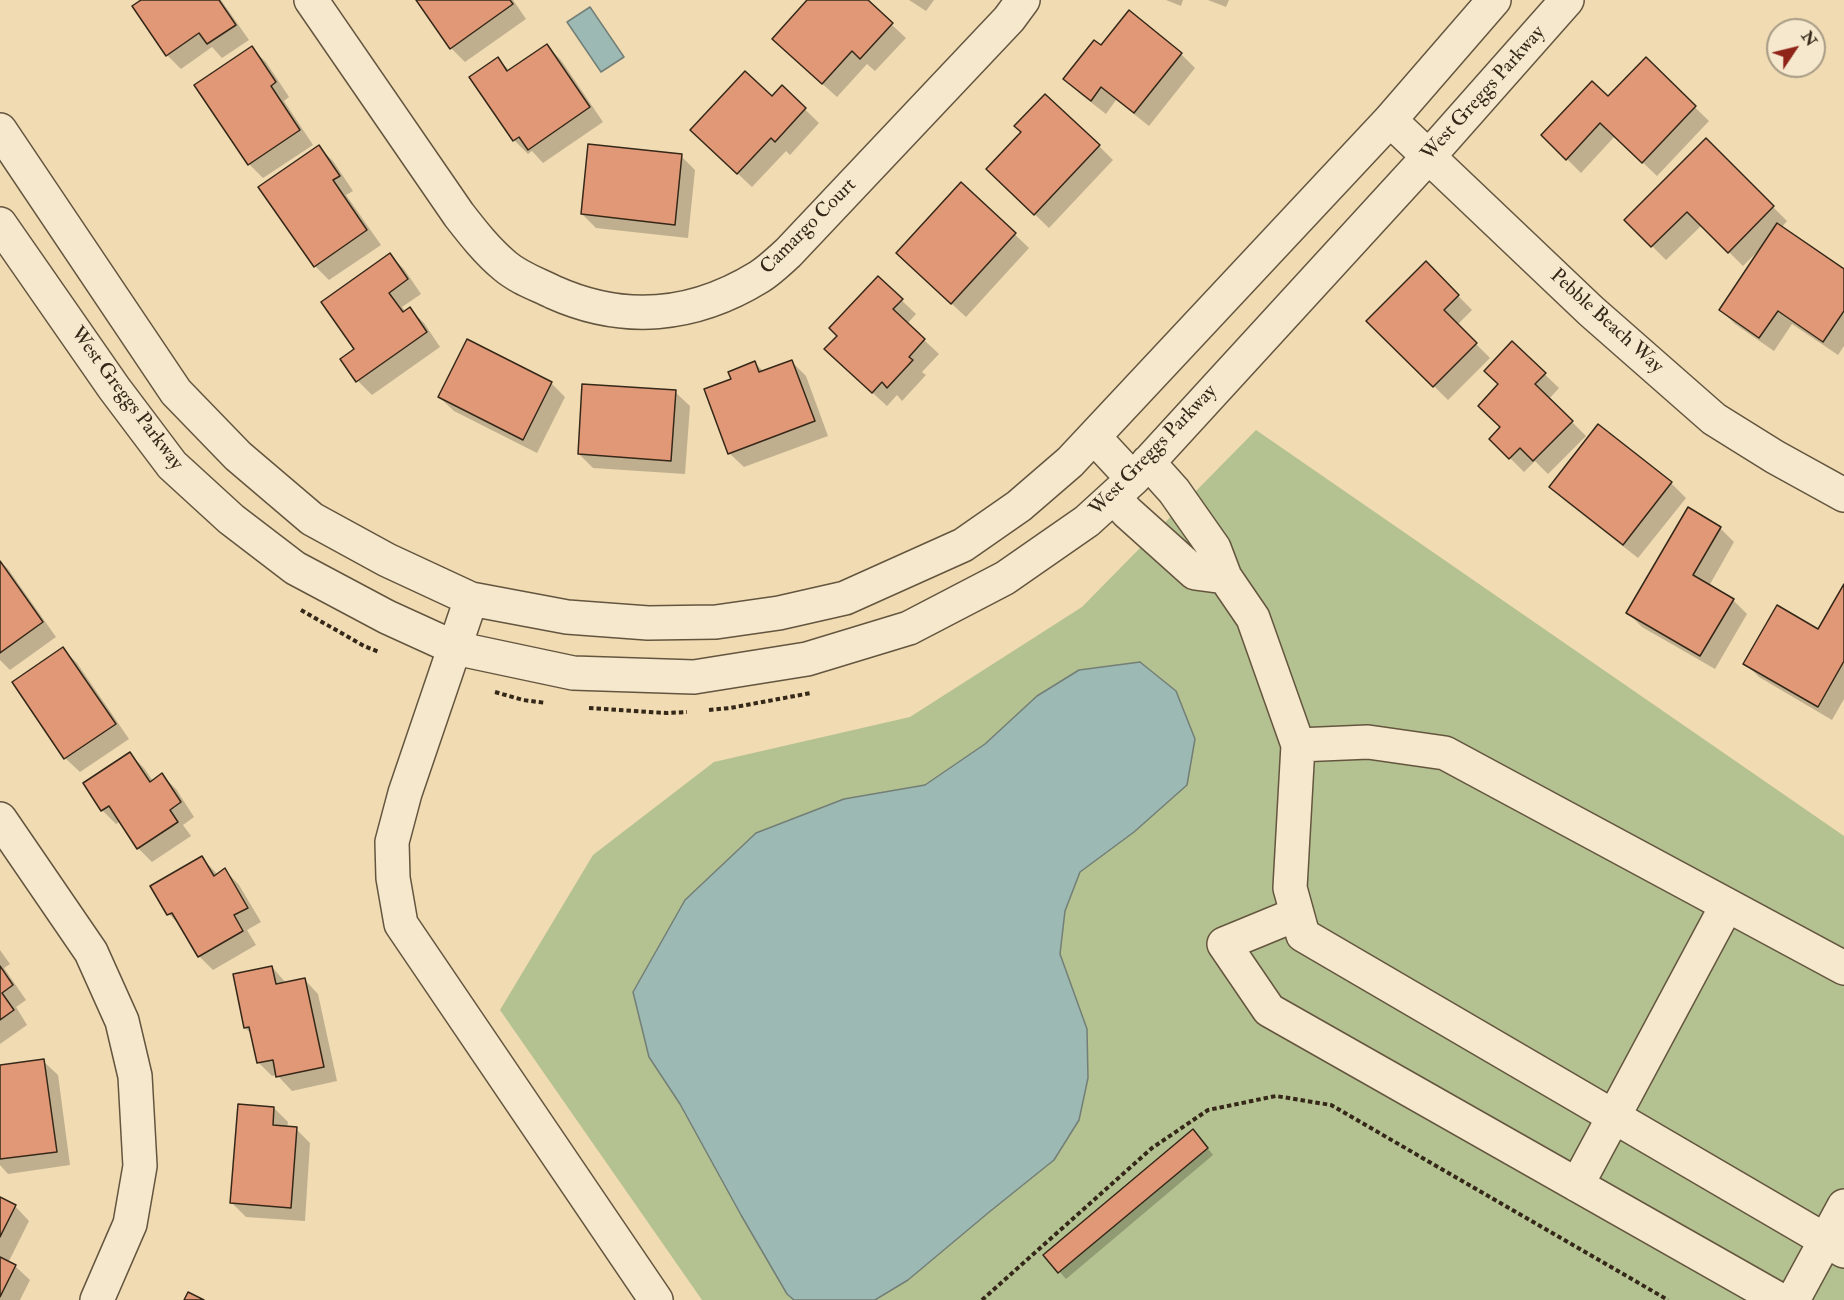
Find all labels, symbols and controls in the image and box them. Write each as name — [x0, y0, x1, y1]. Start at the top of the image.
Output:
north arrow — [1766, 18, 1826, 78]
street label: West Greggs Parkway — [1417, 22, 1551, 166]
text: N — [1797, 27, 1821, 50]
street label: Camargo Court — [756, 174, 862, 280]
street label: Pebble Beach Way — [1544, 265, 1668, 379]
street label: West Greggs Parkway — [64, 323, 188, 475]
street label: West Greggs Parkway — [1085, 380, 1223, 522]

